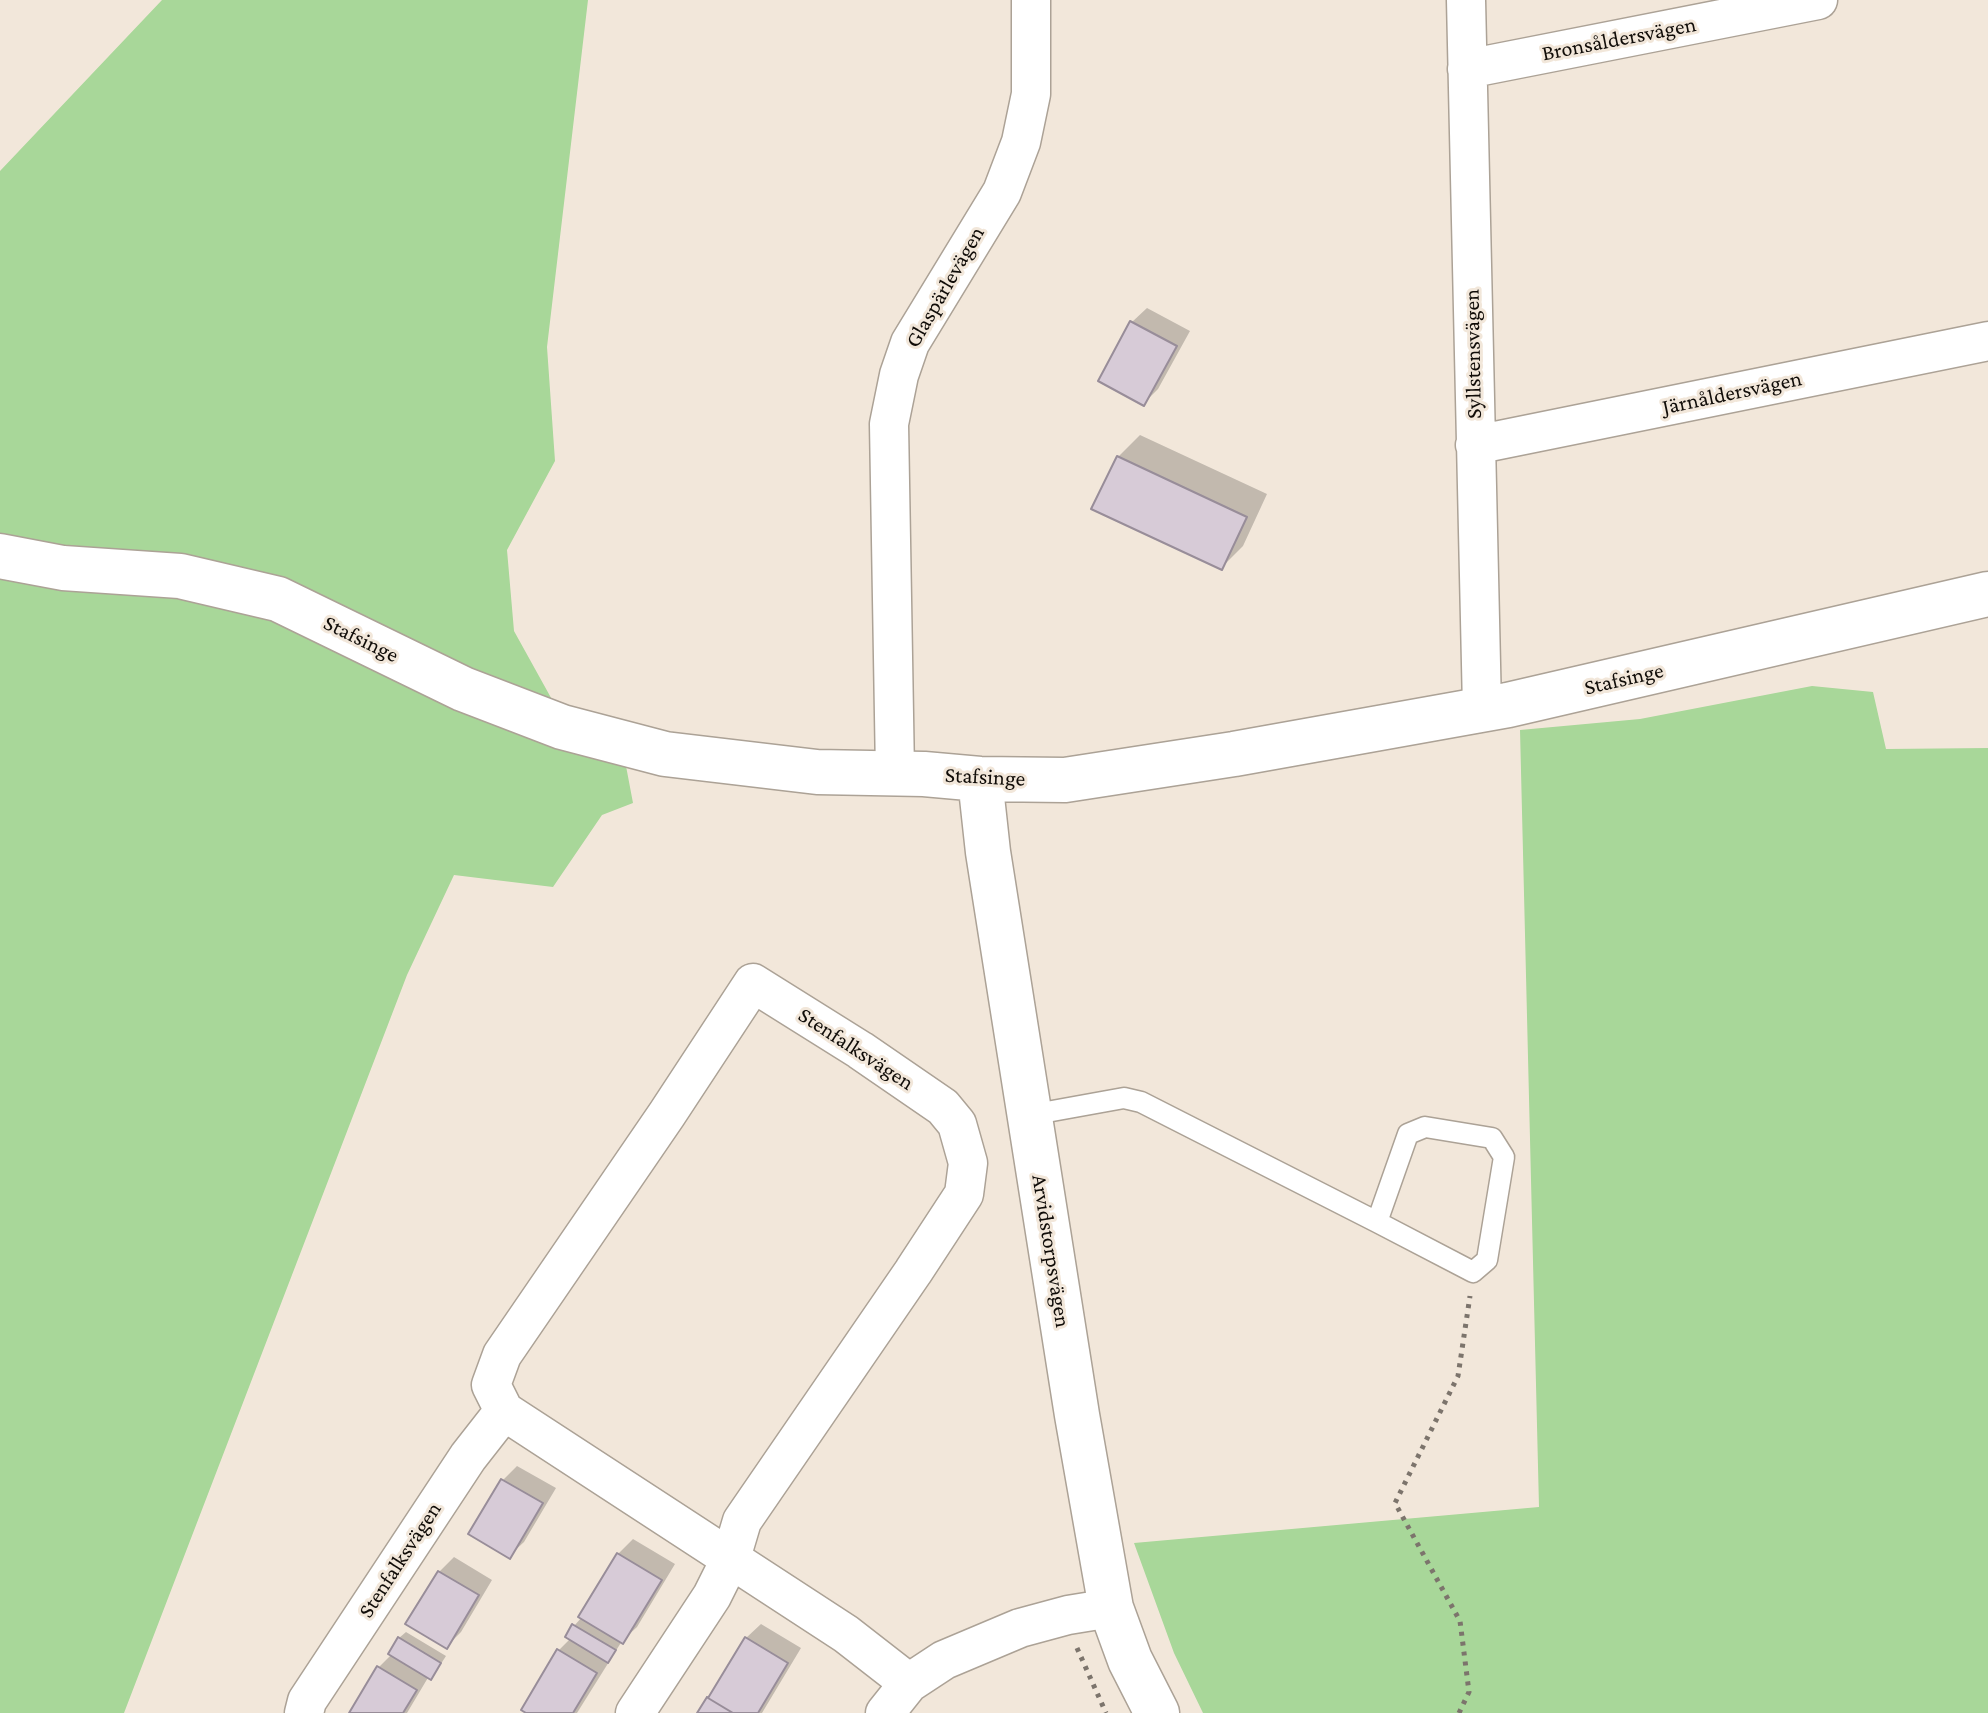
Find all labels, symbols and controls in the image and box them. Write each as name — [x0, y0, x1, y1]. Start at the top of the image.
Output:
street label: Bronsåldersvägen — [1540, 11, 1698, 67]
street label: Glaspärlevägen — [900, 222, 990, 352]
street label: Syllstensvägen — [1459, 289, 1487, 419]
street label: Järnåldersvägen — [1660, 365, 1804, 421]
street label: Stafsinge — [319, 610, 403, 668]
street label: Stafsinge — [1582, 657, 1666, 701]
street label: Stafsinge — [944, 762, 1026, 792]
street label: Stenfalksvägen — [793, 1002, 919, 1096]
street label: Arvidstorpsvägen — [1026, 1173, 1076, 1329]
street label: Stenfalksvägen — [353, 1497, 447, 1623]

